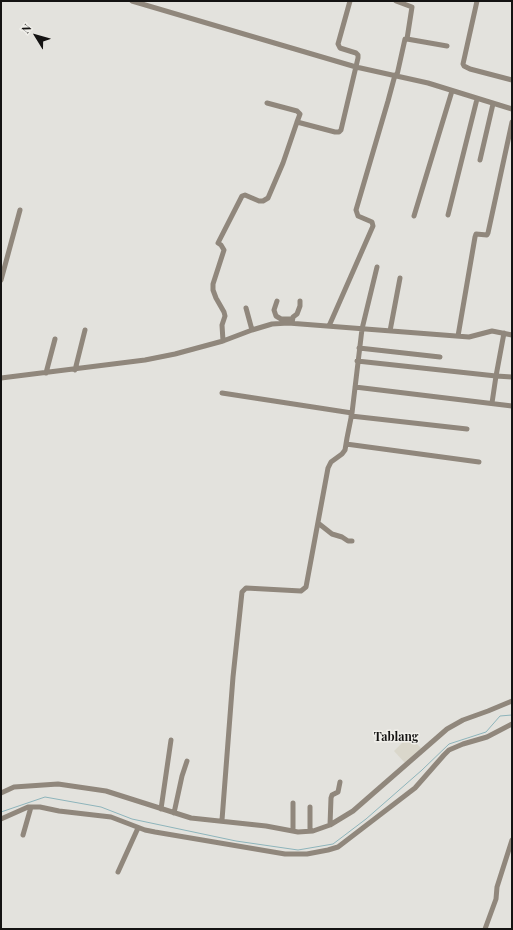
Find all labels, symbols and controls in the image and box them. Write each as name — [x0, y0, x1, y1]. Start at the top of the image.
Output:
north arrow — [16, 16, 56, 56]
text: N — [18, 21, 34, 36]
district label: Tablang — [374, 730, 418, 744]

